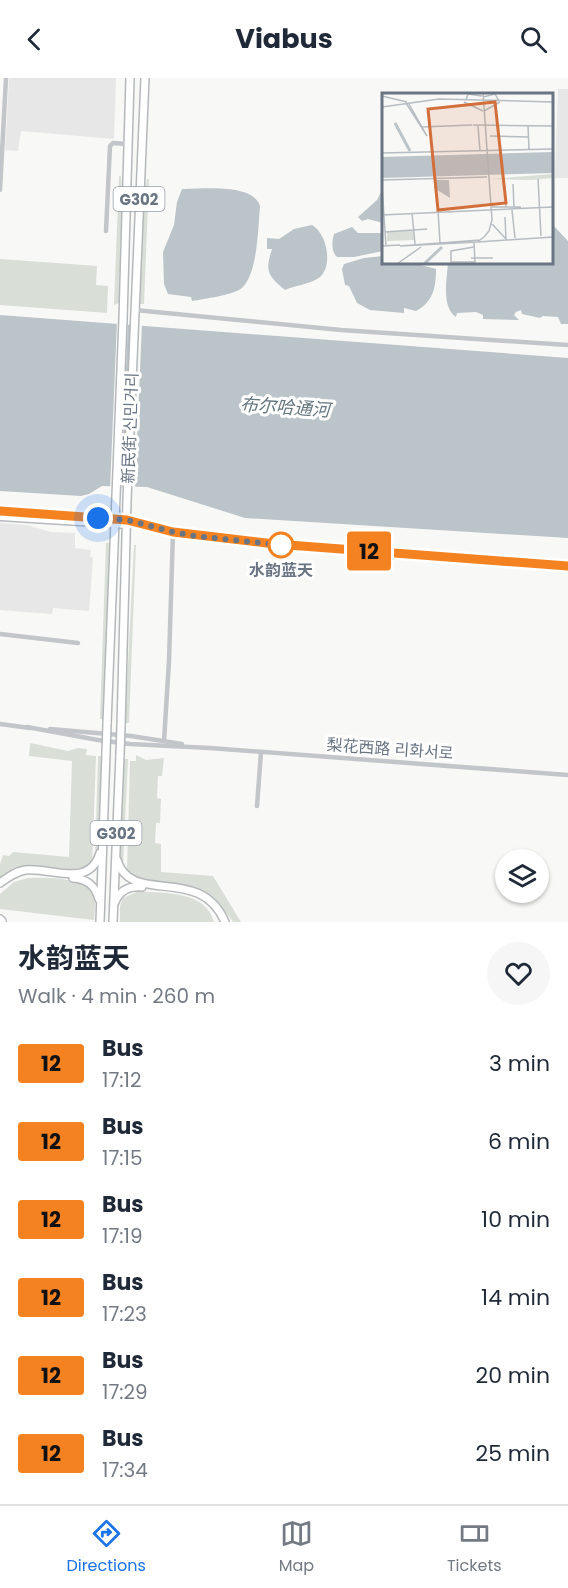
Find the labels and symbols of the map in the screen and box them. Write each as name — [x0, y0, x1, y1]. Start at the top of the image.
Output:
inset map — [382, 93, 553, 264]
road number: G302 — [114, 187, 164, 211]
street label: 新民街 신민거리 — [117, 372, 143, 484]
water label: 布尔哈通河 — [239, 391, 334, 423]
your location — [83, 503, 113, 533]
marker: 水韵蓝天 — [268, 532, 294, 558]
line badge: 12 — [342, 532, 396, 570]
place label: 水韵蓝天 — [249, 559, 313, 582]
street label: 梨花西路 리화서로 — [326, 733, 455, 765]
road number: G302 — [90, 821, 142, 845]

